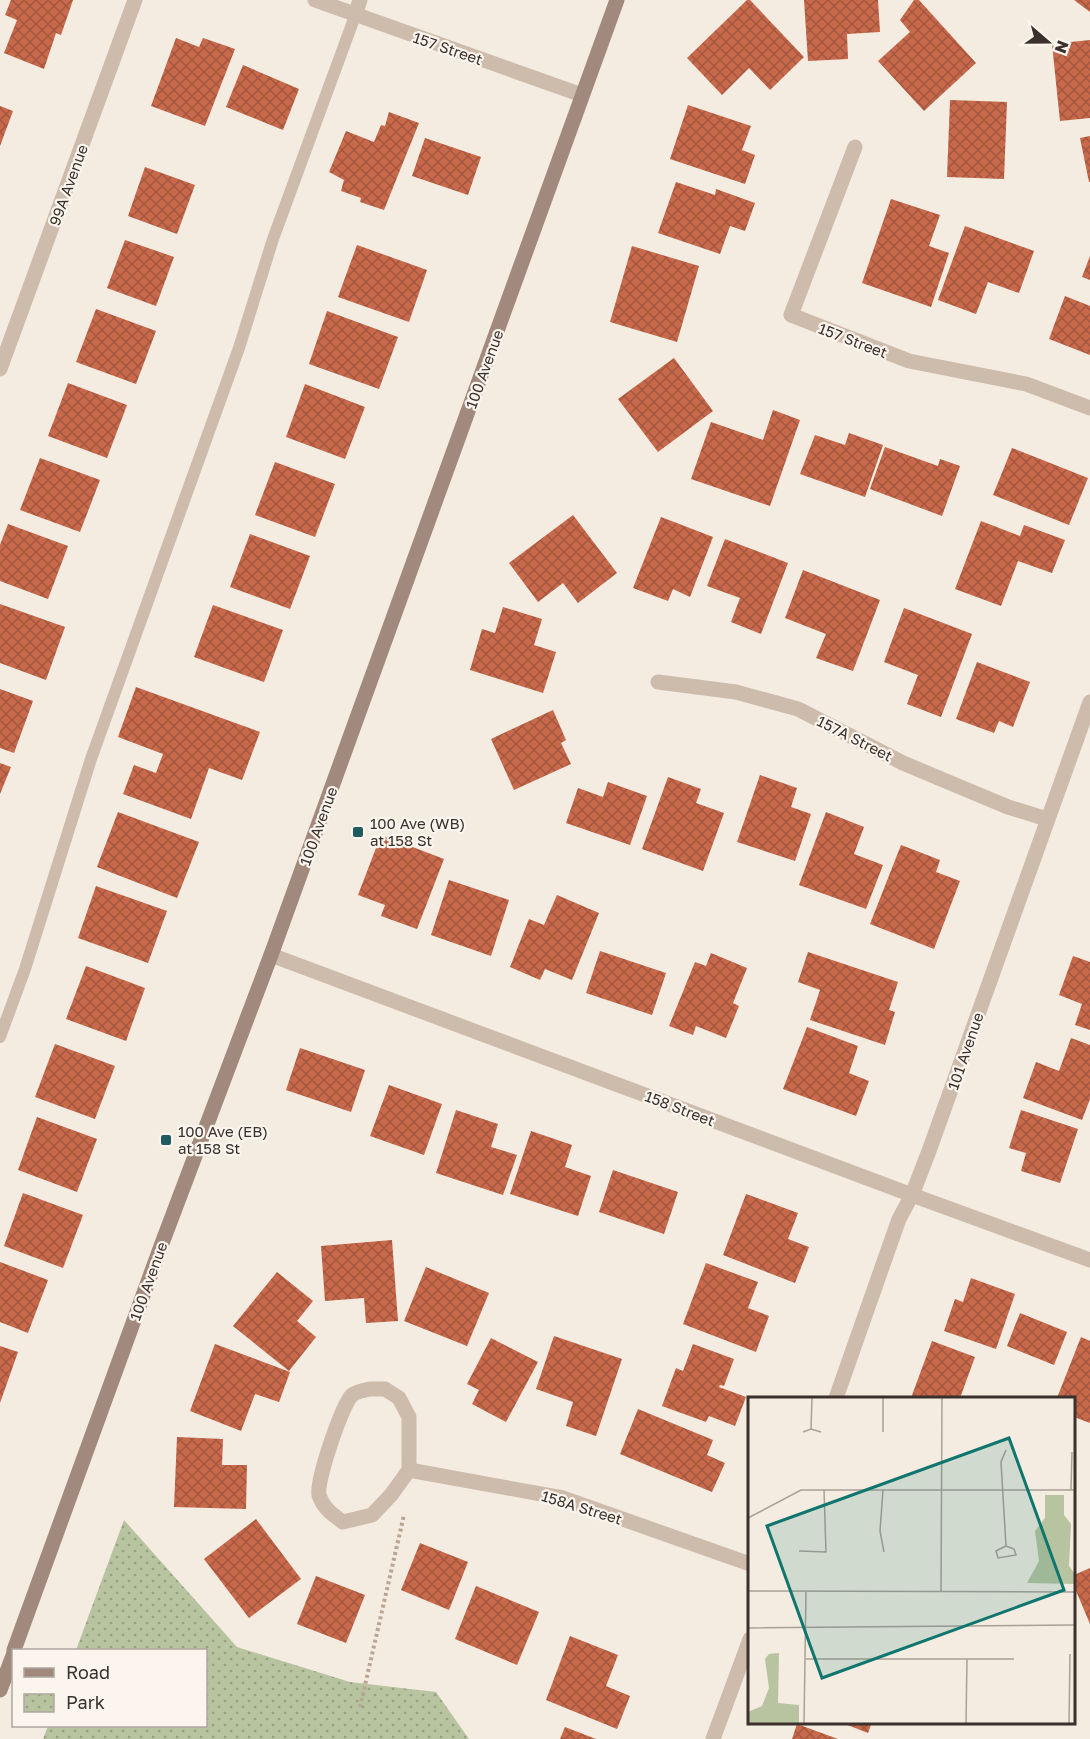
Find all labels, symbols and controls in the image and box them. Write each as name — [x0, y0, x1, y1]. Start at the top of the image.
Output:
north arrow — [1018, 12, 1078, 72]
street label: 157 Street — [411, 28, 485, 68]
text: N — [1051, 38, 1074, 56]
street label: 99A Avenue — [45, 142, 91, 228]
street label: 157 Street — [816, 319, 890, 361]
street label: 100 Avenue — [461, 327, 507, 411]
street label: 157A Street — [814, 711, 896, 765]
street label: 100 Avenue — [295, 784, 341, 868]
place label: 100 Ave (WB) at 158 St — [370, 814, 465, 849]
marker: 100 Ave (WB) at 158 St — [351, 825, 365, 839]
street label: 101 Avenue — [943, 1010, 987, 1092]
street label: 158 Street — [643, 1086, 717, 1130]
place label: 100 Ave (EB) at 158 St — [178, 1122, 268, 1157]
marker: 100 Ave (EB) at 158 St — [159, 1133, 173, 1147]
street label: 100 Avenue — [125, 1239, 171, 1323]
inset map — [748, 1397, 1075, 1724]
street label: 158A Street — [540, 1486, 624, 1528]
legend — [12, 1649, 207, 1727]
text: Road — [66, 1661, 110, 1683]
text: Park — [66, 1691, 105, 1713]

